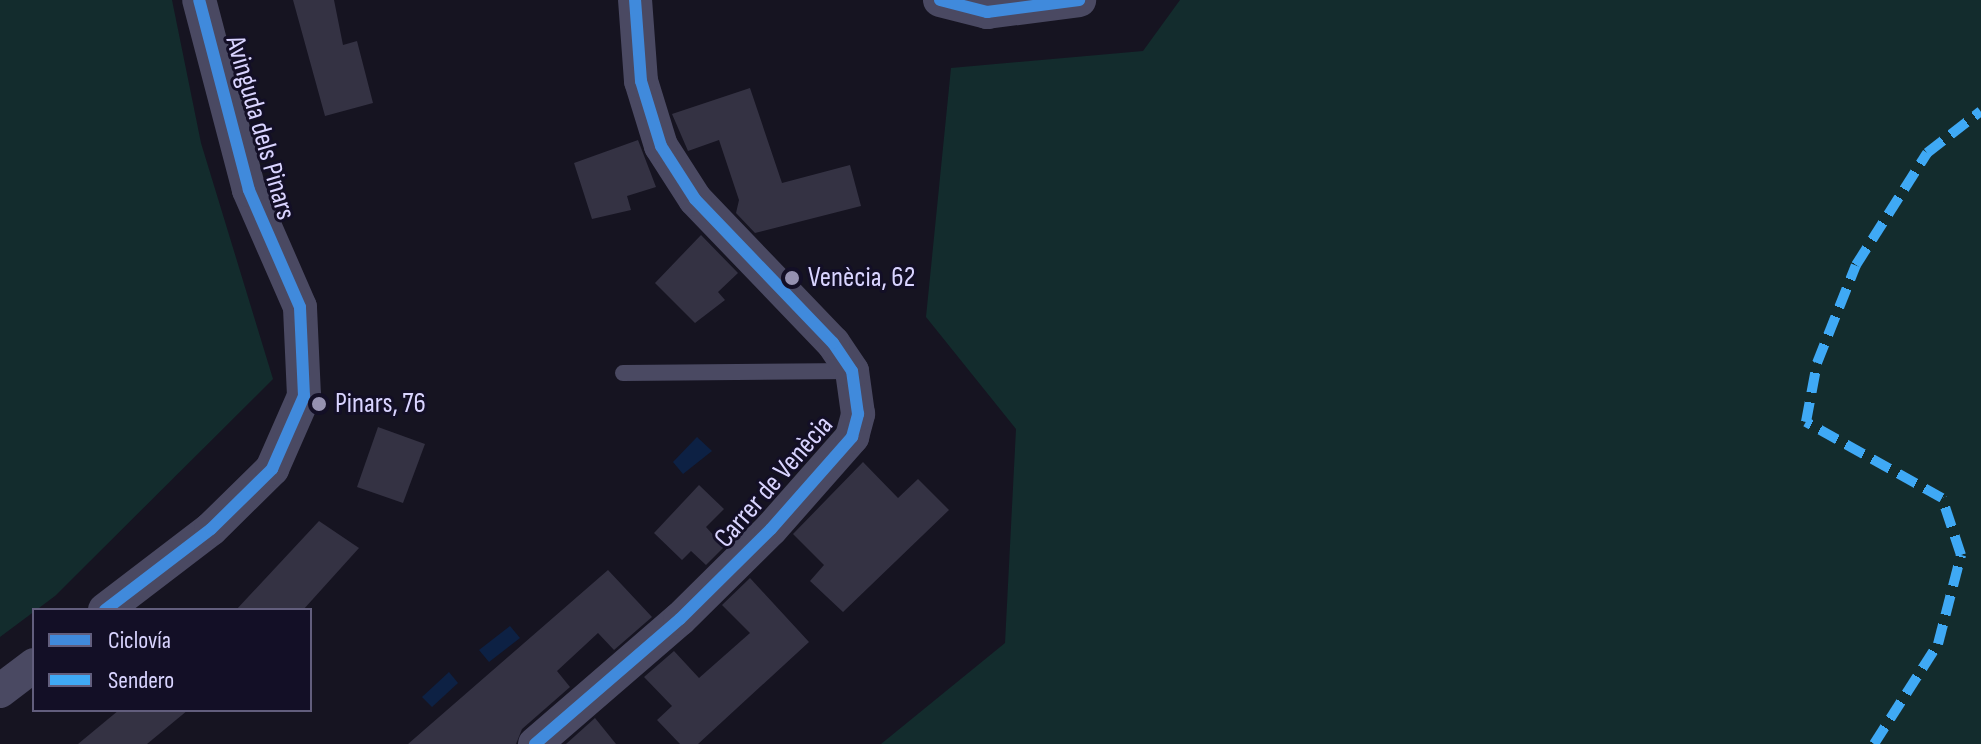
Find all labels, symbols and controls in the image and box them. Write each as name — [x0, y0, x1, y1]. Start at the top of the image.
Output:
street label: Avinguda dels Pinars — [218, 32, 302, 224]
place label: Venècia, 62 — [808, 261, 915, 295]
marker: Venècia, 62 — [783, 269, 801, 287]
place label: Pinars, 76 — [335, 387, 426, 421]
marker: Pinars, 76 — [310, 395, 328, 413]
street label: Carrer de Venècia — [708, 409, 840, 555]
legend — [32, 608, 312, 712]
text: Ciclovía — [108, 626, 171, 655]
text: Sendero — [108, 666, 174, 695]

